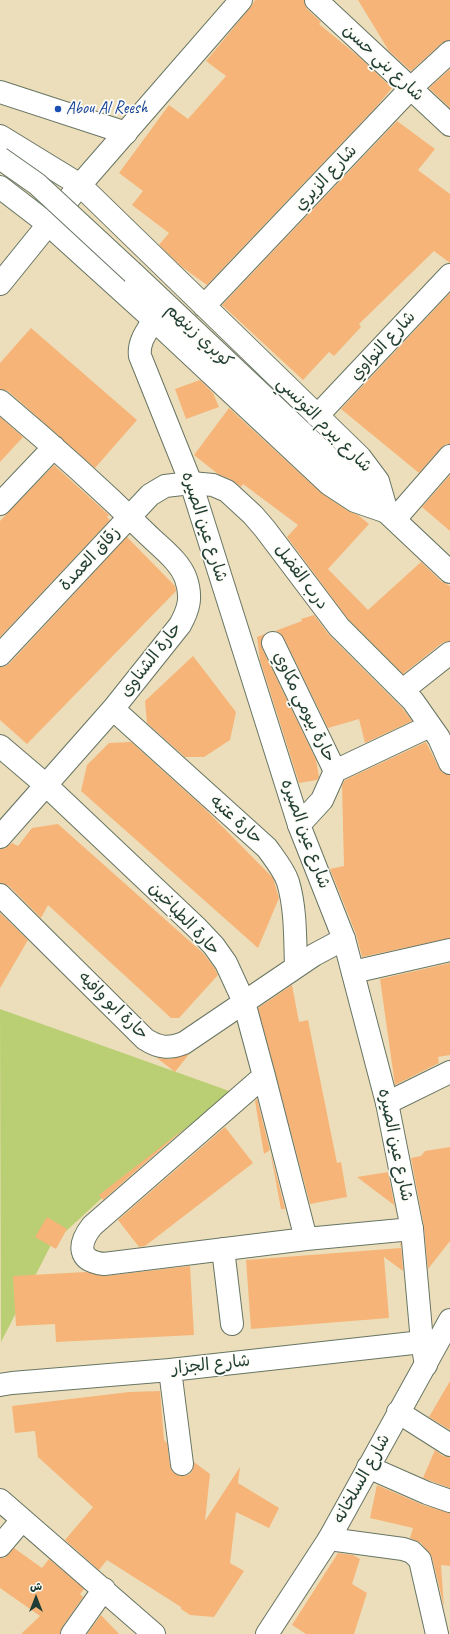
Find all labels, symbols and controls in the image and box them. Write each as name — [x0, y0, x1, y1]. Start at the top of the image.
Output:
street label: شارع بني حسن — [338, 20, 428, 106]
place label: Abou Al Reesh — [66, 99, 147, 119]
marker: Abou Al Reesh — [53, 104, 63, 114]
street label: شارع الزيري — [290, 141, 362, 215]
street label: كوبري زينهم — [161, 300, 237, 372]
street label: شارع النواوي — [346, 307, 420, 385]
street label: شارع بيرم التونسي — [272, 373, 376, 477]
street label: شارع عين الصيره — [177, 469, 231, 585]
street label: زقاق العمدة — [55, 523, 125, 595]
street label: درب الفضل — [270, 540, 332, 614]
street label: حارة الشناوى — [116, 619, 186, 701]
street label: حارة بيومي مكاوي — [268, 648, 340, 766]
street label: شارع عين الصيره — [276, 777, 334, 891]
street label: حارة عتبه — [205, 791, 267, 849]
street label: حارة الطباخين — [144, 878, 224, 960]
street label: حارة ابو وافيه — [74, 968, 152, 1044]
street label: شارع عين الصيره — [373, 1087, 417, 1203]
street label: شارع الجزار — [171, 1351, 251, 1379]
street label: شارع السلخانه — [329, 1431, 395, 1527]
north arrow — [16, 1578, 56, 1618]
text: ش — [30, 1579, 42, 1593]

